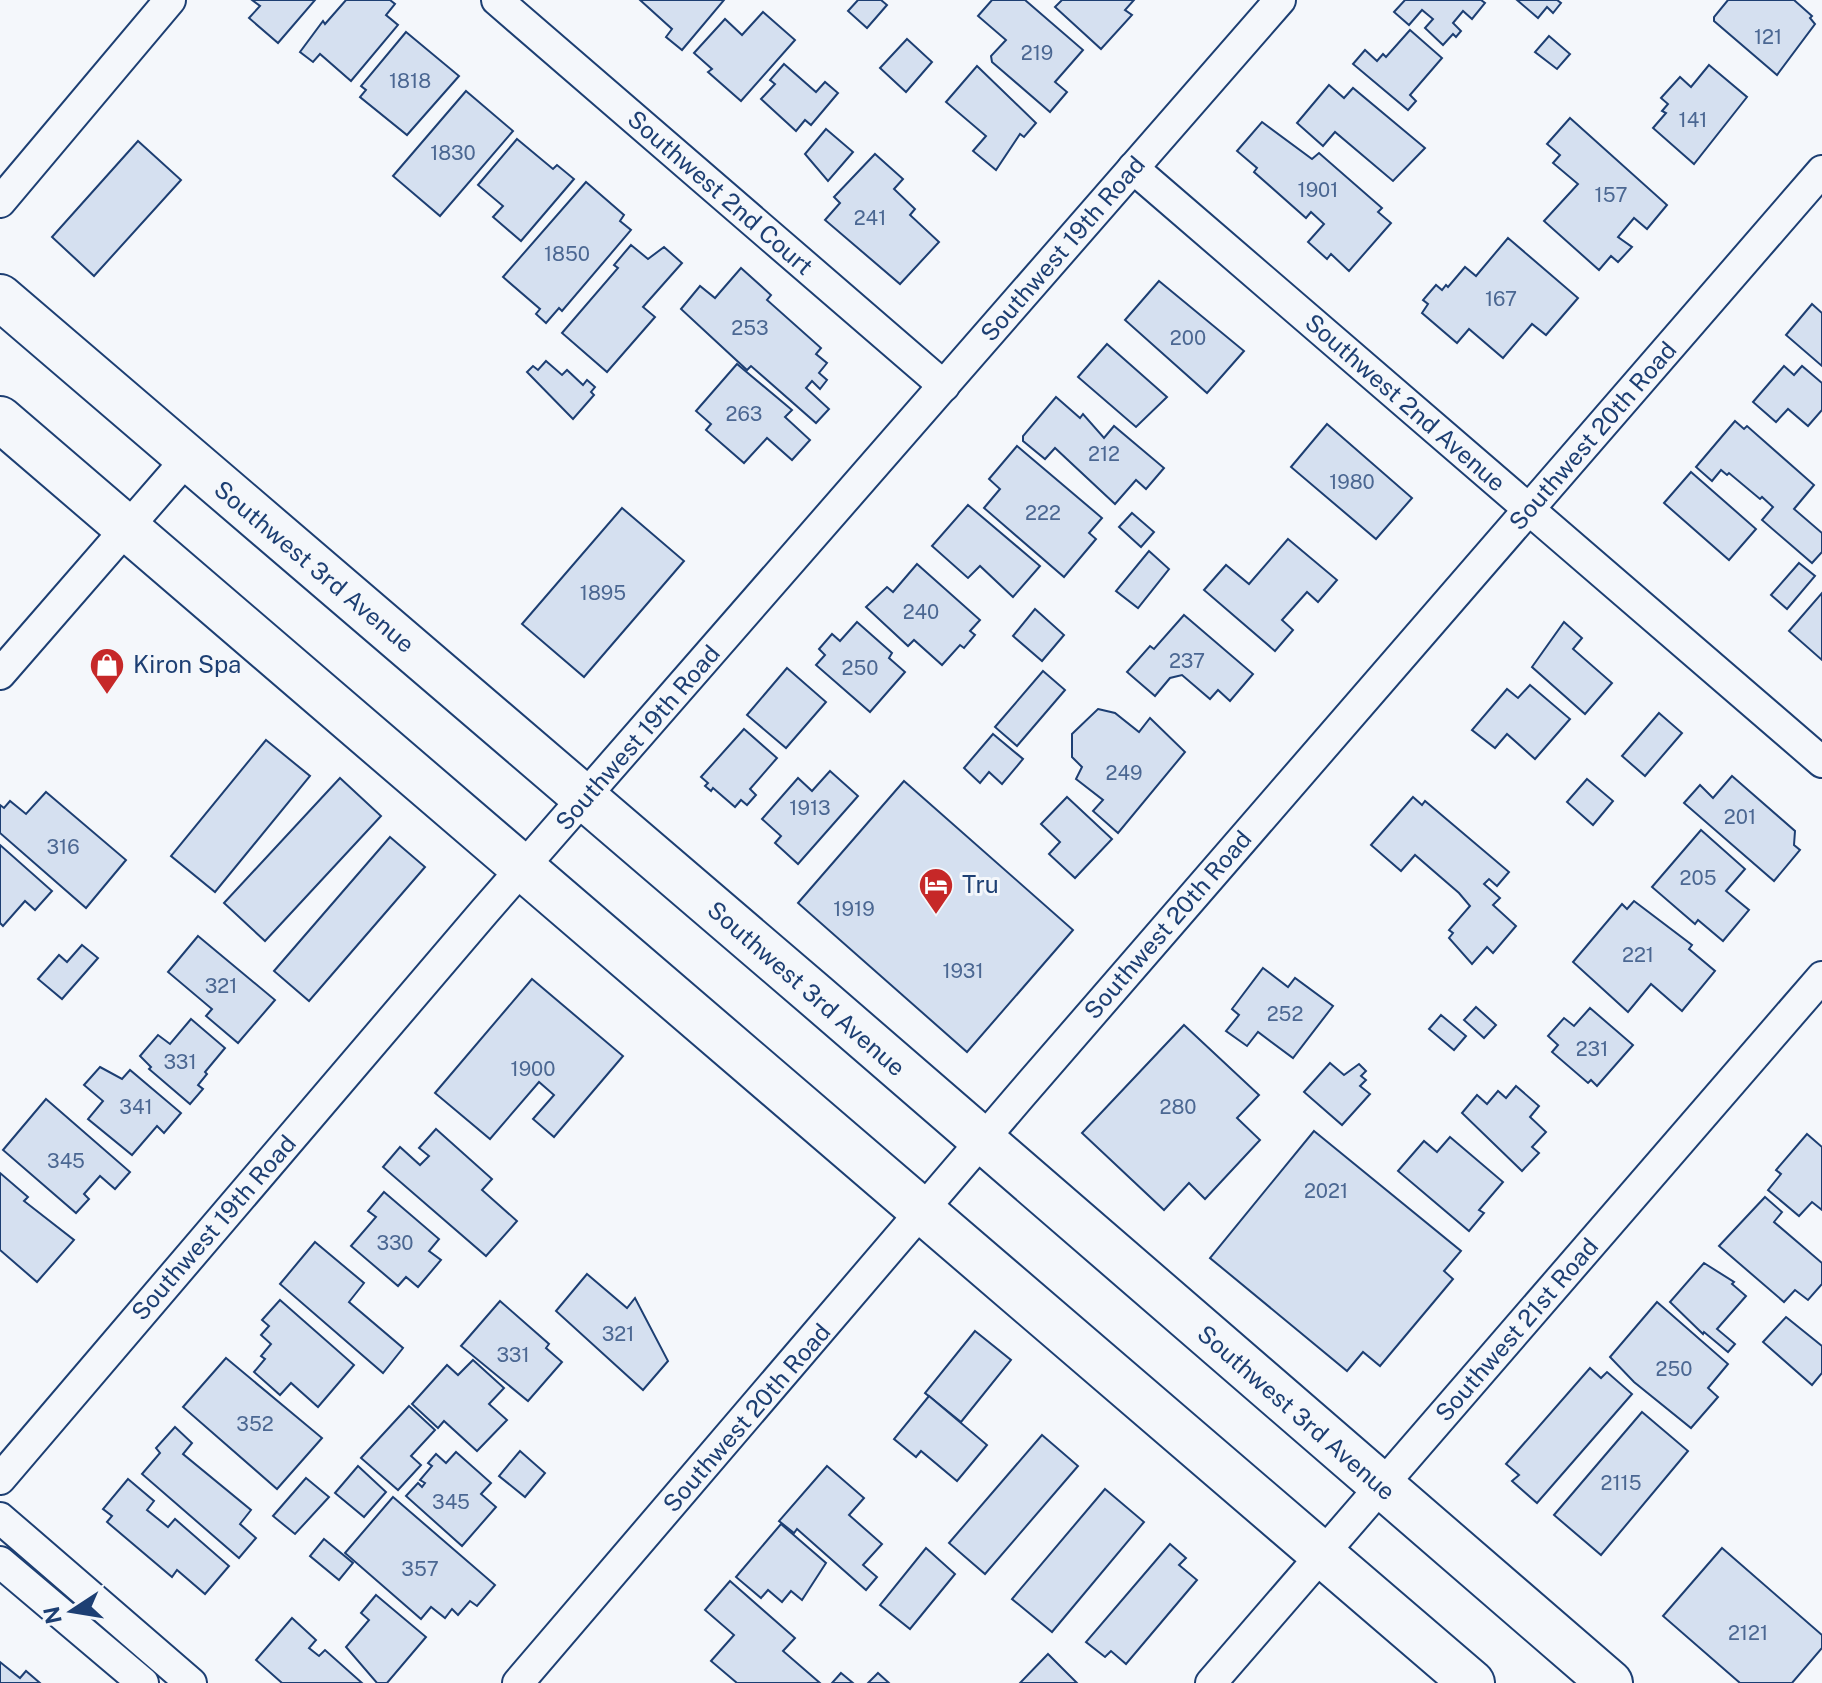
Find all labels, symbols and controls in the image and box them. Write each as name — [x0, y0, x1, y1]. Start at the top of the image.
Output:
house number: 121 — [1754, 25, 1782, 49]
house number: 219 — [1021, 41, 1053, 65]
house number: 1818 — [389, 69, 431, 93]
street label: Southwest 2nd Court — [622, 104, 819, 280]
house number: 141 — [1679, 108, 1707, 132]
house number: 1830 — [430, 141, 476, 165]
street label: Southwest 19th Road — [974, 150, 1150, 347]
house number: 1901 — [1298, 178, 1338, 202]
house number: 157 — [1595, 183, 1627, 207]
house number: 241 — [854, 206, 886, 230]
house number: 1850 — [544, 242, 590, 266]
house number: 167 — [1485, 287, 1517, 311]
street label: Southwest 2nd Avenue — [1300, 308, 1511, 497]
house number: 253 — [731, 316, 769, 340]
house number: 200 — [1170, 326, 1206, 350]
street label: Southwest 20th Road — [1503, 336, 1682, 535]
house number: 263 — [726, 402, 762, 426]
house number: 212 — [1088, 442, 1120, 466]
house number: 1980 — [1329, 470, 1375, 494]
street label: Southwest 3rd Avenue — [209, 474, 420, 658]
house number: 222 — [1025, 501, 1061, 525]
house number: 1895 — [580, 581, 626, 605]
house number: 240 — [903, 600, 939, 624]
street label: Southwest 19th Road — [549, 639, 725, 836]
shop icon: Kiron Spa — [88, 646, 126, 696]
house number: 237 — [1169, 649, 1205, 673]
place label: Kiron Spa — [133, 650, 241, 678]
house number: 250 — [842, 656, 878, 680]
house number: 249 — [1106, 761, 1142, 785]
house number: 1913 — [789, 796, 831, 820]
house number: 201 — [1724, 805, 1756, 829]
street label: Southwest 20th Road — [1078, 825, 1257, 1024]
house number: 316 — [46, 835, 80, 859]
hotel icon: Tru — [917, 866, 955, 916]
house number: 205 — [1680, 866, 1716, 890]
place label: Tru — [962, 870, 999, 898]
street label: Southwest 3rd Avenue — [702, 895, 911, 1082]
house number: 1919 — [833, 897, 875, 921]
house number: 221 — [1622, 943, 1654, 967]
house number: 1931 — [942, 959, 984, 983]
house number: 321 — [205, 974, 237, 998]
house number: 252 — [1267, 1002, 1303, 1026]
house number: 231 — [1576, 1037, 1608, 1061]
house number: 331 — [163, 1050, 197, 1074]
house number: 1900 — [511, 1057, 555, 1081]
house number: 341 — [119, 1095, 153, 1119]
house number: 280 — [1160, 1095, 1196, 1119]
street label: Southwest 19th Road — [125, 1129, 301, 1326]
house number: 345 — [47, 1149, 85, 1173]
house number: 2021 — [1304, 1179, 1348, 1203]
house number: 330 — [376, 1231, 414, 1255]
street label: Southwest 21st Road — [1429, 1232, 1603, 1427]
street label: Southwest 20th Road — [657, 1318, 836, 1517]
street label: Southwest 3rd Avenue — [1192, 1319, 1401, 1506]
house number: 321 — [602, 1322, 634, 1346]
house number: 331 — [496, 1343, 530, 1367]
house number: 250 — [1656, 1357, 1692, 1381]
house number: 352 — [236, 1412, 274, 1436]
house number: 2115 — [1600, 1471, 1642, 1495]
house number: 345 — [432, 1490, 470, 1514]
house number: 357 — [401, 1557, 439, 1581]
north arrow — [32, 1571, 112, 1651]
text: N — [38, 1604, 67, 1626]
house number: 2121 — [1728, 1621, 1768, 1645]

